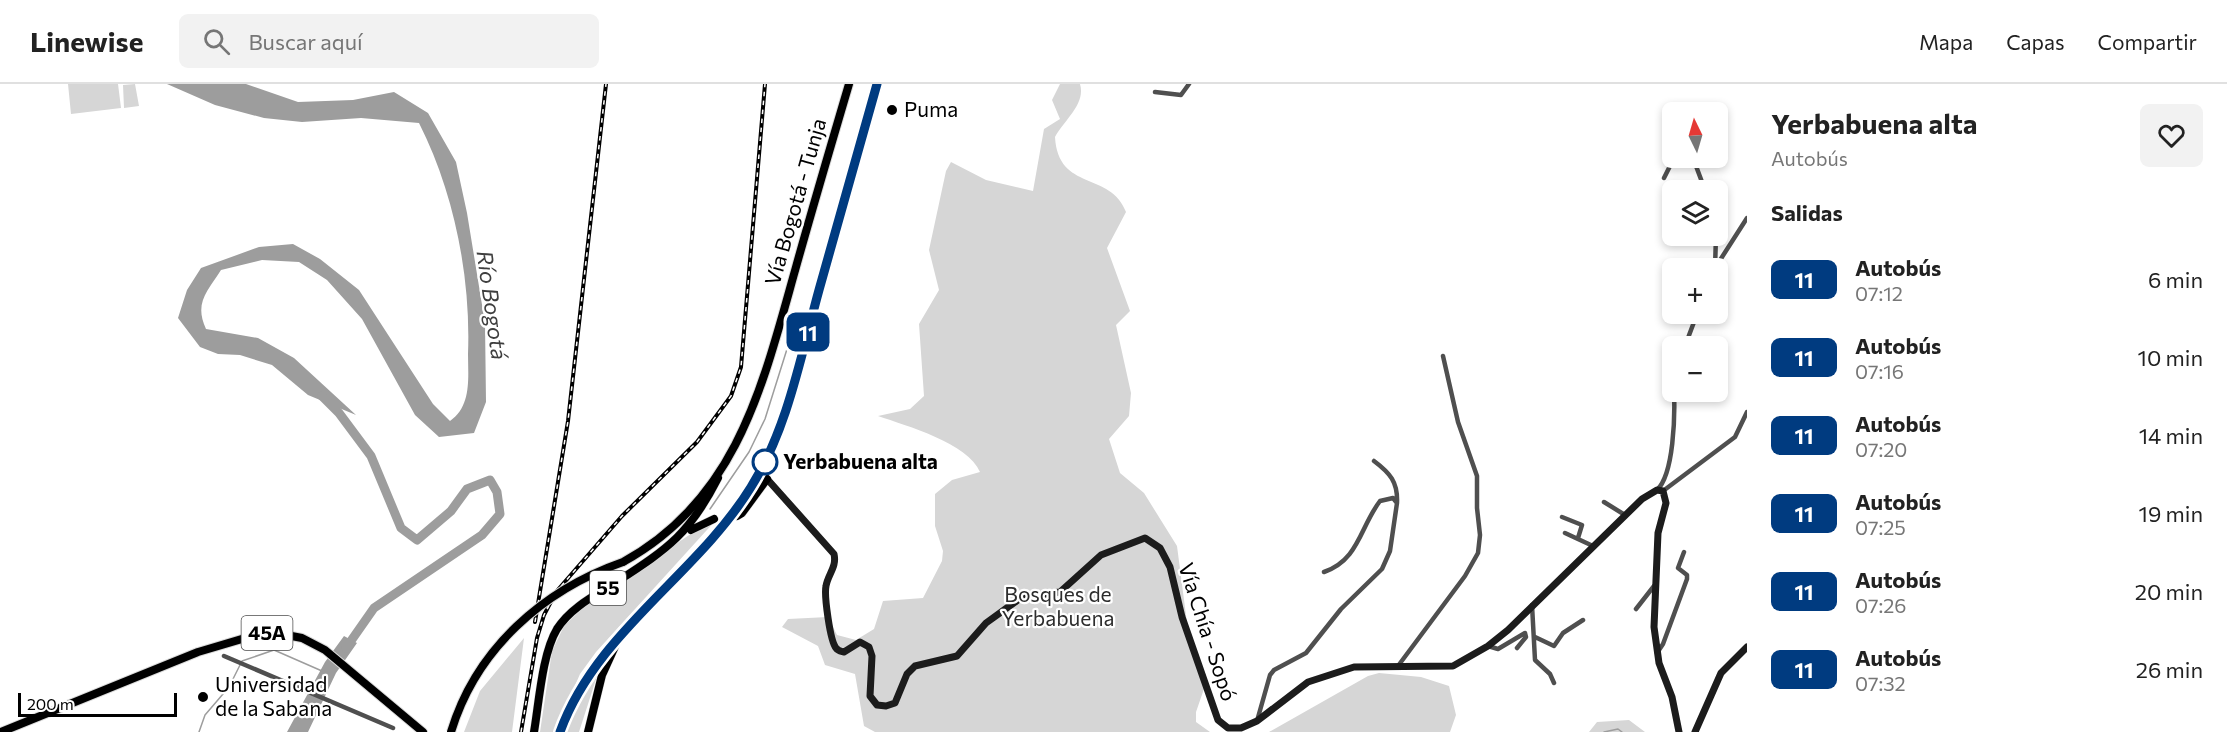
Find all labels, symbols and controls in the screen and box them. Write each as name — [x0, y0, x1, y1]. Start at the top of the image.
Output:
search box — [179, 14, 599, 68]
text: Linewise — [30, 24, 143, 58]
icon: search — [200, 25, 233, 58]
text: Buscar aquí — [248, 28, 363, 55]
text: Mapa — [1919, 29, 1973, 54]
text: Capas — [2006, 29, 2065, 54]
text: Compartir — [2098, 29, 2197, 54]
place label: Puma — [904, 96, 958, 121]
north arrow — [1662, 102, 1728, 168]
map controls — [1662, 102, 1728, 402]
marker: Puma — [885, 103, 899, 117]
button: heart — [2140, 104, 2203, 167]
text: Yerbabuena alta — [1771, 106, 1978, 140]
street label: Vía Bogotá - Tunja — [759, 115, 830, 288]
text: Autobús — [1771, 146, 1848, 170]
button: layers — [1662, 180, 1728, 246]
text: Salidas — [1771, 199, 1843, 226]
water label: Río Bogotá — [471, 249, 514, 362]
text: Autobús — [1855, 254, 1941, 281]
button: + — [1662, 258, 1728, 324]
text: 6 min — [2148, 266, 2203, 293]
text: 11 — [1794, 267, 1814, 292]
text: 07:12 — [1855, 281, 1903, 305]
line badge: 11 — [781, 312, 835, 352]
text: 11 — [798, 320, 818, 345]
text: Autobús — [1855, 332, 1941, 359]
button: − — [1662, 336, 1728, 402]
text: 10 min — [2138, 344, 2203, 371]
text: 11 — [1794, 345, 1814, 370]
text: 07:16 — [1855, 359, 1904, 383]
text: Autobús — [1855, 410, 1941, 437]
text: 14 min — [2139, 422, 2203, 449]
text: 11 — [1794, 423, 1814, 448]
text: 07:20 — [1855, 437, 1907, 461]
place label: Yerbabuena alta — [783, 448, 938, 473]
marker: Yerbabuena alta — [752, 449, 778, 475]
text: Autobús — [1855, 488, 1941, 515]
text: 19 min — [2139, 500, 2203, 527]
text: 11 — [1794, 501, 1814, 526]
text: 07:25 — [1855, 515, 1906, 539]
street label: Vía Chía - Sopó — [1174, 559, 1243, 704]
text: Autobús — [1855, 566, 1941, 593]
road number: 55 — [590, 571, 626, 605]
text: 20 min — [2135, 578, 2203, 605]
text: 11 — [1794, 579, 1814, 604]
park label: Bosques de Yerbabuena — [1002, 581, 1114, 630]
text: 07:26 — [1855, 593, 1906, 617]
road number: 45A — [242, 616, 292, 650]
text: Autobús — [1855, 644, 1941, 671]
text: 26 min — [2136, 656, 2203, 683]
text: 11 — [1794, 657, 1814, 682]
place label: Universidad de la Sabana — [215, 671, 332, 720]
text: 07:32 — [1855, 671, 1906, 695]
scale bar — [18, 690, 177, 718]
marker: Universidad de la Sabana — [196, 690, 210, 704]
text: 200 m — [27, 694, 74, 713]

